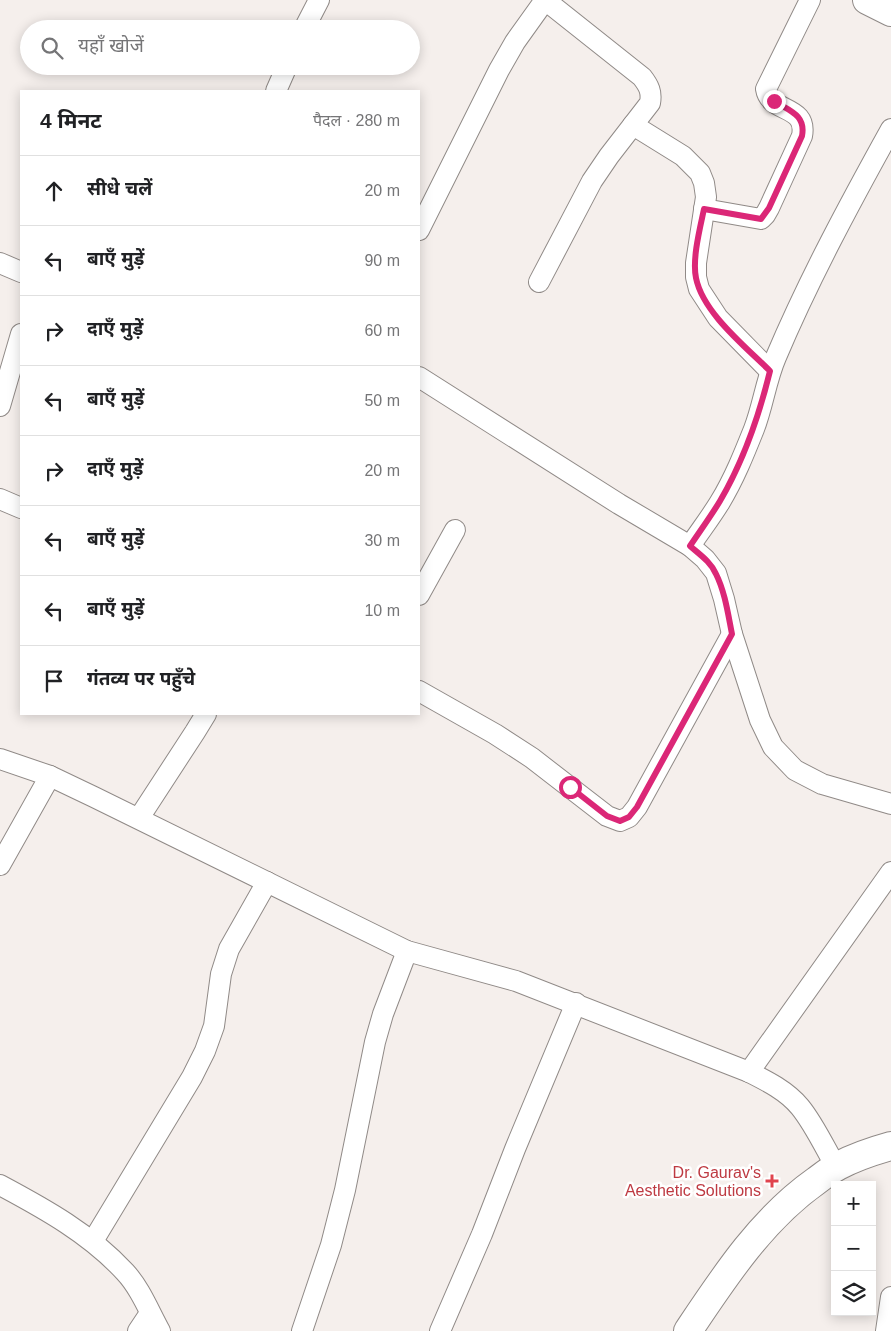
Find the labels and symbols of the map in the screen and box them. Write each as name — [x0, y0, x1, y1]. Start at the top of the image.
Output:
route end — [763, 90, 786, 113]
route start — [559, 776, 582, 799]
place label: Dr. Gaurav's Aesthetic Solutions — [625, 1164, 761, 1199]
marker: Dr. Gaurav's Aesthetic Solutions — [765, 1174, 779, 1188]

